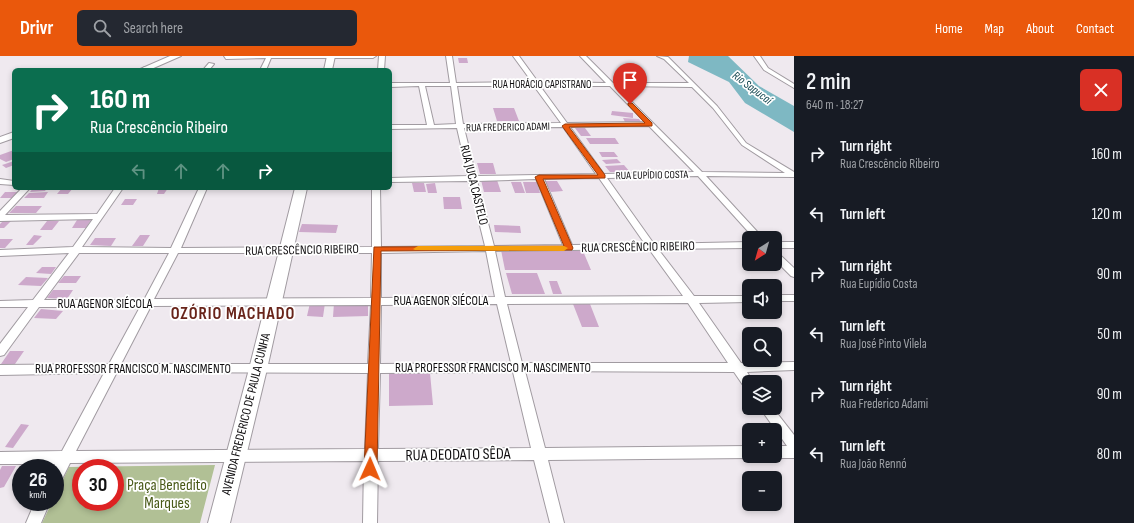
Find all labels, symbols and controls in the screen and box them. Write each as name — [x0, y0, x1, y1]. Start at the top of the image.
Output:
search box — [77, 10, 357, 46]
text: Drivr — [20, 17, 53, 40]
icon: search — [91, 17, 113, 39]
text: Search here — [123, 19, 183, 38]
text: Home — [935, 20, 963, 37]
text: Map — [985, 20, 1004, 37]
text: About — [1026, 20, 1054, 37]
text: Contact — [1076, 20, 1114, 37]
pin — [613, 63, 647, 104]
text: 2 min — [806, 67, 851, 96]
water label: Rio Sapucaí — [729, 68, 776, 109]
icon: arrive — [619, 69, 641, 91]
button: close — [1080, 69, 1122, 111]
street label: RUA HORÁCIO CAPISTRANO — [493, 78, 591, 91]
text: 160 m — [90, 83, 150, 116]
icon: right — [24, 84, 76, 136]
text: 640 m · 18:27 — [806, 97, 864, 113]
text: Rua Crescêncio Ribeiro — [90, 117, 228, 138]
street label: RUA FREDERICO ADAMI — [466, 120, 550, 134]
text: Turn right — [840, 137, 892, 156]
street label: RUA JUCA CASTELO — [456, 143, 492, 227]
icon: right — [806, 143, 828, 165]
text: 160 m — [1091, 145, 1122, 164]
text: Rua Crescêncio Ribeiro — [840, 156, 940, 172]
icon: left — [128, 160, 150, 182]
icon: ahead — [170, 160, 192, 182]
icon: ahead — [212, 160, 234, 182]
icon: right — [254, 160, 276, 182]
street label: RUA EUPÍDIO COSTA — [616, 168, 689, 182]
icon: left — [806, 203, 828, 225]
text: Turn left — [840, 205, 885, 224]
text: 120 m — [1092, 205, 1122, 224]
north arrow — [742, 231, 782, 271]
map controls — [742, 231, 782, 511]
street label: RUA CRESCÊNCIO RIBEIRO — [581, 238, 695, 256]
street label: RUA CRESCÊNCIO RIBEIRO — [245, 241, 359, 259]
text: Turn right — [840, 257, 892, 276]
icon: right — [806, 263, 828, 285]
text: 90 m — [1097, 265, 1122, 284]
text: Rua Eupídio Costa — [840, 276, 918, 292]
button: sound — [742, 279, 782, 319]
street label: RUA AGENOR SIÉCOLA — [394, 293, 489, 309]
street label: RUA AGENOR SIÉCOLA — [58, 296, 153, 312]
district label: OZÓRIO MACHADO — [171, 303, 295, 324]
text: Turn left — [840, 317, 885, 336]
icon: left — [806, 323, 828, 345]
text: 50 m — [1097, 325, 1122, 344]
button: search — [742, 327, 782, 367]
street label: AVENIDA FREDERICO DE PAULA CUNHA — [218, 331, 274, 497]
text: Rua José Pinto Vilela — [840, 336, 927, 352]
street label: RUA PROFESSOR FRANCISCO M. NASCIMENTO — [395, 360, 591, 376]
street label: RUA PROFESSOR FRANCISCO M. NASCIMENTO — [35, 361, 231, 377]
button: layers — [742, 375, 782, 415]
text: Turn right — [840, 377, 892, 396]
icon: right — [806, 383, 828, 405]
text: 90 m — [1097, 385, 1122, 404]
text: Rua Frederico Adami — [840, 396, 928, 412]
button: + — [742, 423, 782, 463]
text: Turn left — [840, 437, 885, 456]
icon: left — [806, 443, 828, 465]
street label: RUA DEODATO SÊDA — [405, 445, 511, 465]
text: 80 m — [1097, 445, 1122, 464]
position arrow — [349, 448, 391, 490]
text: Rua João Rennó — [840, 456, 907, 472]
speed limit sign: 30 — [72, 459, 124, 511]
text: 26 — [29, 468, 47, 492]
button: − — [742, 471, 782, 511]
park label: Praça Benedito Marques — [127, 476, 207, 513]
text: km/h — [29, 489, 47, 501]

